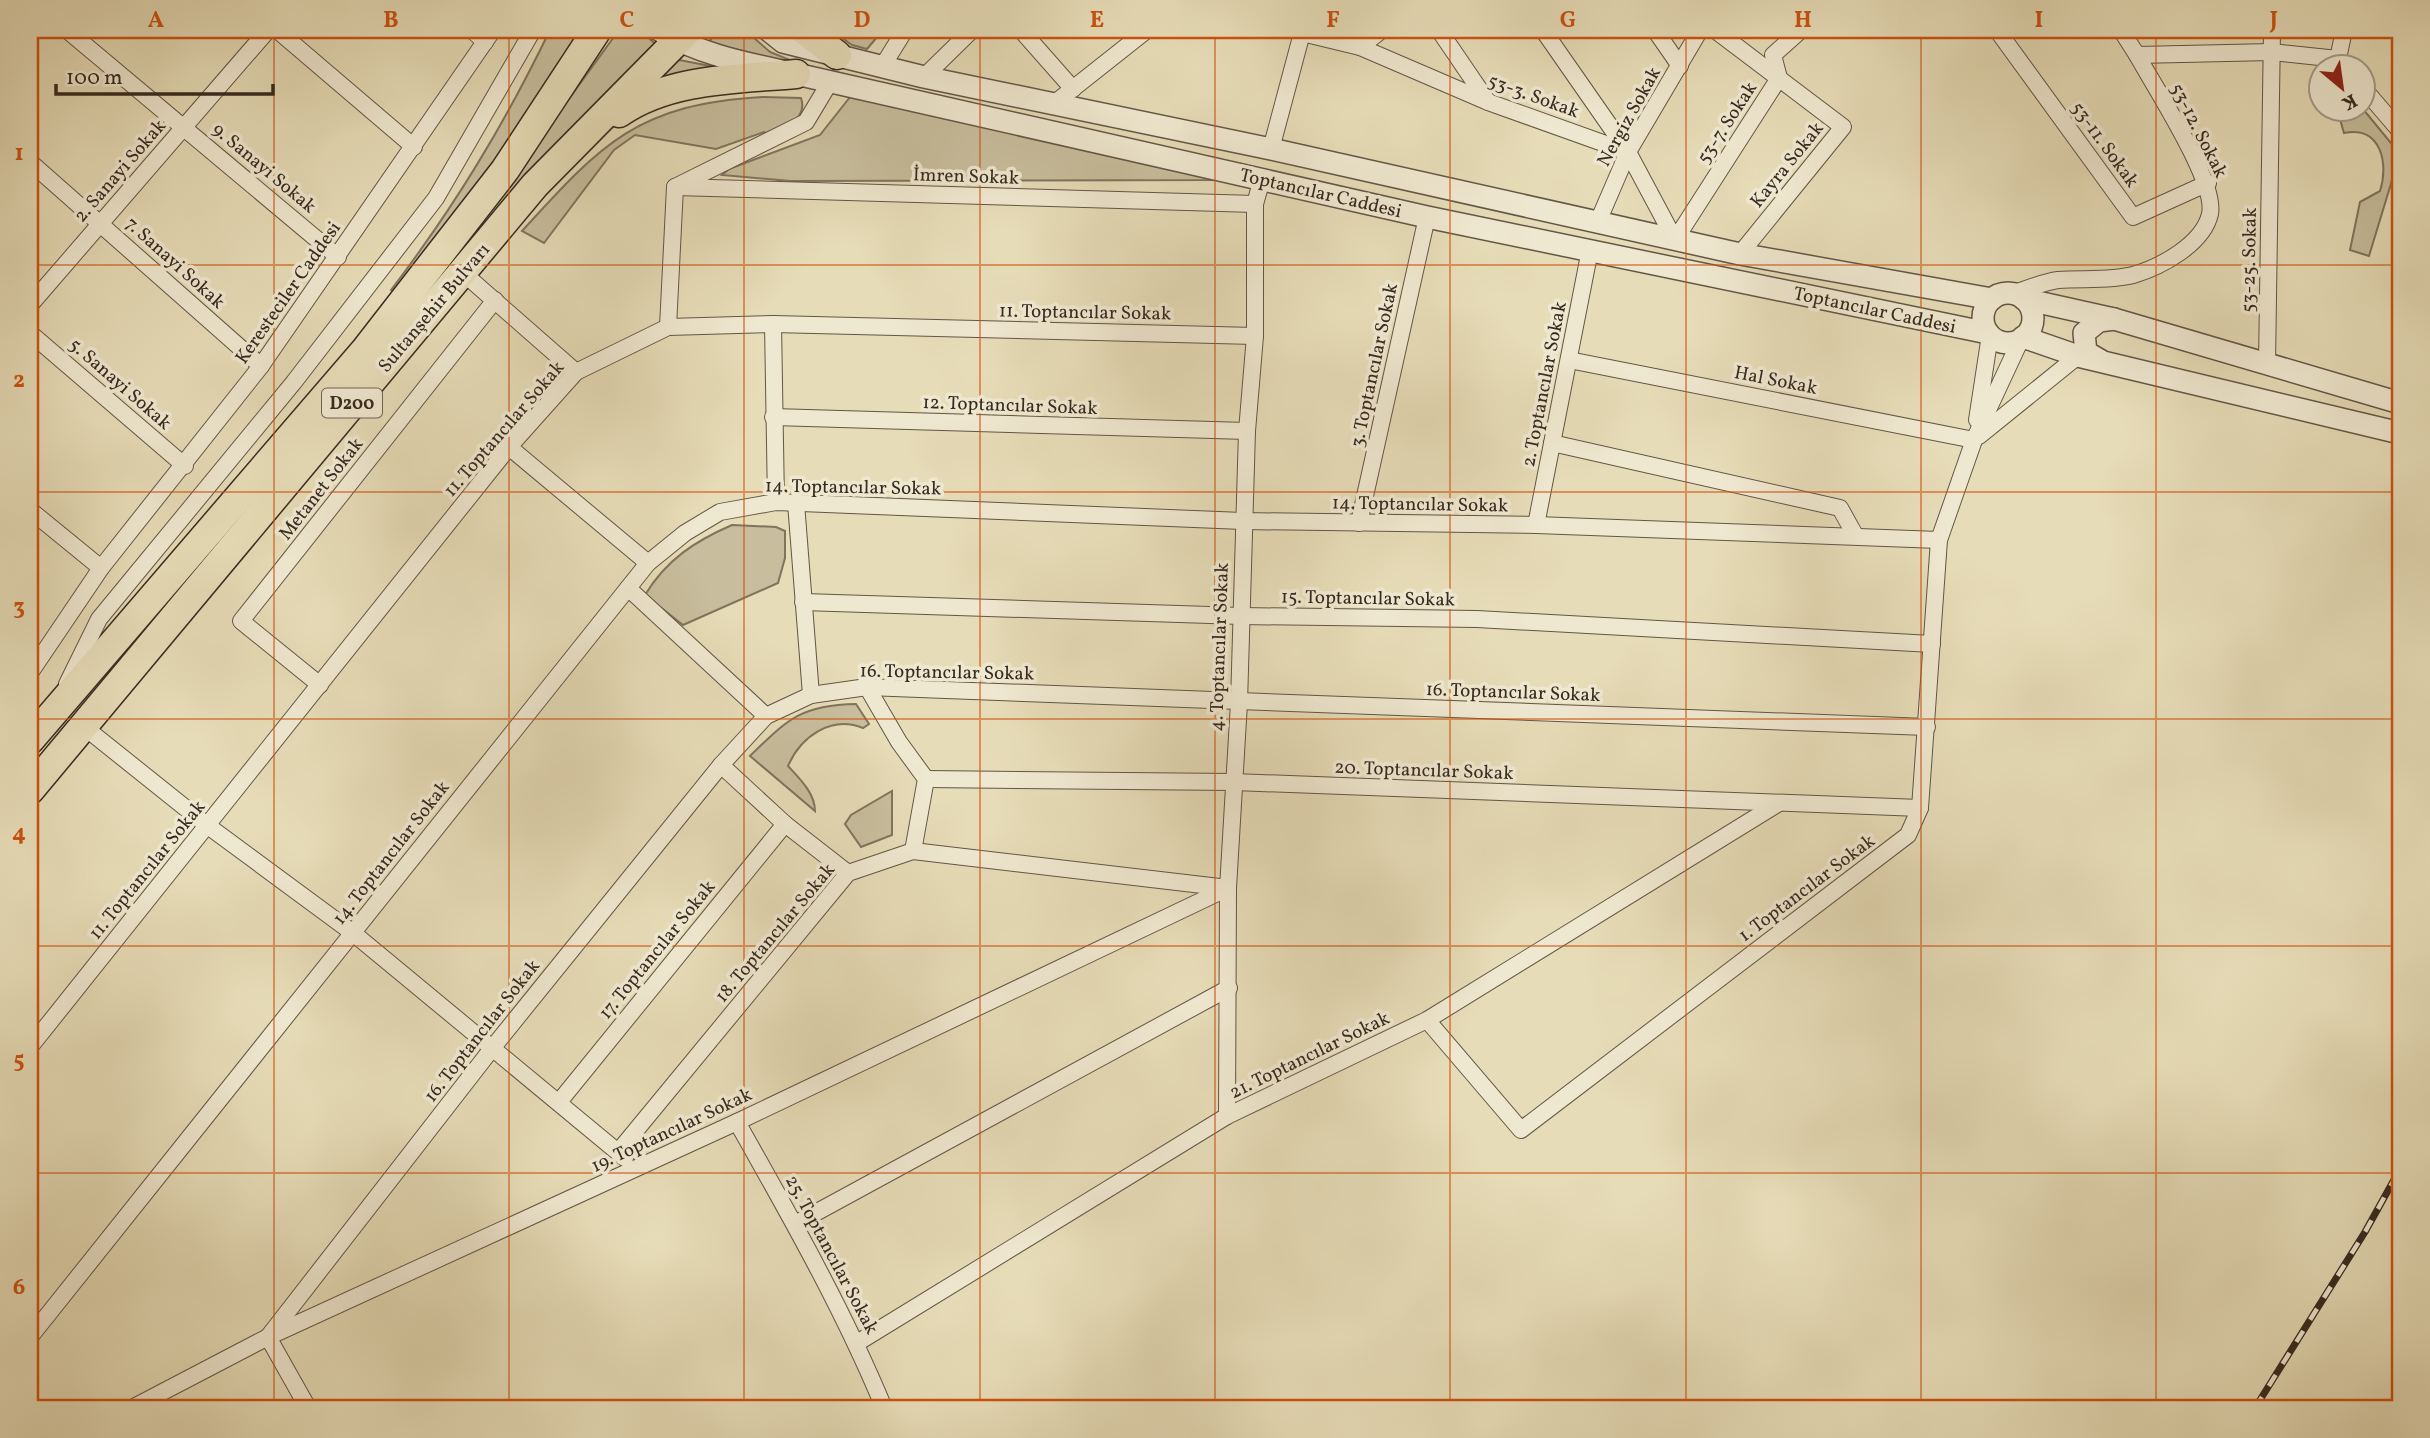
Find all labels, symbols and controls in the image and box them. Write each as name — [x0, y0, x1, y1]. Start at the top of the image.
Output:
text: A — [148, 5, 164, 37]
text: B — [383, 5, 399, 37]
text: C — [620, 5, 634, 37]
text: D — [854, 5, 871, 37]
text: E — [1090, 5, 1104, 37]
text: F — [1326, 5, 1340, 37]
text: G — [1560, 5, 1576, 37]
text: H — [1794, 5, 1812, 37]
text: I — [2035, 5, 2043, 37]
text: J — [2269, 5, 2278, 37]
scale bar — [56, 52, 273, 96]
north arrow — [2308, 52, 2378, 122]
street label: Nergiz Sokak — [1592, 62, 1668, 172]
text: 100 m — [66, 64, 123, 93]
street label: 53-3. Sokak — [1484, 68, 1583, 125]
street label: 53-7. Sokak — [1691, 77, 1764, 169]
street label: 53-12. Sokak — [2163, 79, 2233, 183]
text: K — [2337, 86, 2362, 116]
street label: 53-11. Sokak — [2064, 97, 2144, 193]
street label: 2. Sanayi Sokak — [68, 114, 173, 229]
street label: 9. Sanayi Sokak — [206, 117, 321, 220]
street label: Kayra Sokak — [1745, 117, 1830, 214]
text: 1 — [14, 138, 24, 170]
street label: İmren Sokak — [912, 162, 1019, 192]
street label: Toptancılar Caddesi — [1237, 163, 1404, 225]
street label: 53-25. Sokak — [2236, 207, 2264, 313]
street label: 7. Sanayi Sokak — [119, 212, 230, 315]
street label: Keresteciler Caddesi — [230, 216, 348, 370]
street label: Sultanşehir Bulvarı — [373, 238, 497, 379]
street label: 3. Toptancılar Sokak — [1345, 281, 1405, 450]
street label: Toptancılar Caddesi — [1791, 281, 1959, 341]
street label: 11. Toptancılar Sokak — [999, 298, 1171, 328]
street label: 2. Toptancılar Sokak — [1516, 300, 1574, 469]
street label: 5. Sanayi Sokak — [63, 333, 177, 436]
street label: 11. Toptancılar Sokak — [438, 356, 571, 503]
street label: Hal Sokak — [1732, 360, 1819, 402]
text: 2 — [13, 365, 25, 397]
road number: D200 — [322, 388, 382, 418]
street label: 12. Toptancılar Sokak — [922, 390, 1098, 422]
street label: Metanet Sokak — [273, 432, 370, 546]
street label: 14. Toptancılar Sokak — [765, 473, 941, 503]
street label: 14. Toptancılar Sokak — [1332, 490, 1508, 520]
street label: 4. Toptancılar Sokak — [1204, 562, 1236, 732]
street label: 15. Toptancılar Sokak — [1281, 584, 1455, 614]
text: 3 — [13, 592, 25, 624]
street label: 16. Toptancılar Sokak — [859, 658, 1035, 688]
street label: 16. Toptancılar Sokak — [1425, 677, 1601, 709]
street label: 20. Toptancılar Sokak — [1334, 755, 1514, 787]
street label: 14. Toptancılar Sokak — [327, 776, 456, 931]
street label: 11. Toptancılar Sokak — [83, 795, 212, 945]
text: 4 — [12, 818, 26, 850]
street label: 1. Toptancılar Sokak — [1733, 829, 1881, 949]
street label: 18. Toptancılar Sokak — [709, 858, 842, 1009]
street label: 17. Toptancılar Sokak — [593, 875, 722, 1025]
street label: 16. Toptancılar Sokak — [419, 954, 547, 1108]
street label: 21. Toptancılar Sokak — [1225, 1006, 1394, 1106]
text: 5 — [13, 1045, 25, 1077]
street label: 19. Toptancılar Sokak — [587, 1082, 757, 1180]
street label: 25. Toptancılar Sokak — [778, 1171, 884, 1339]
text: 6 — [13, 1272, 25, 1304]

